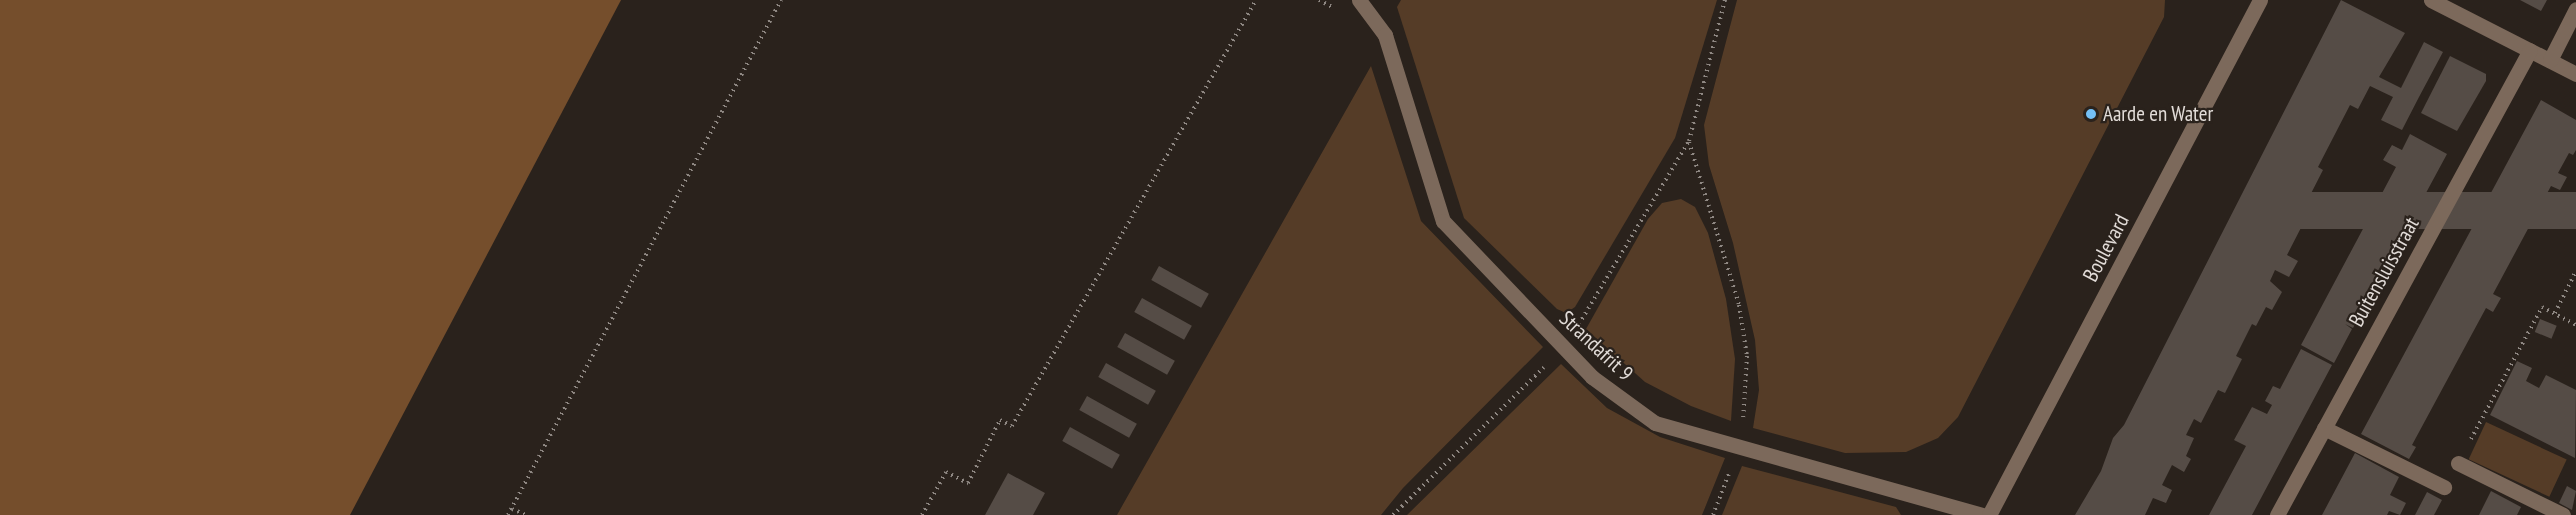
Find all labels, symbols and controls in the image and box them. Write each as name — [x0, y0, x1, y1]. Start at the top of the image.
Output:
place label: Aarde en Water — [2103, 101, 2213, 127]
marker: Aarde en Water — [2084, 107, 2098, 121]
street label: Boulevard — [2078, 210, 2134, 286]
street label: Buitensluisstraat — [2344, 213, 2424, 331]
street label: Strandafrit 9 — [1554, 306, 1638, 386]

